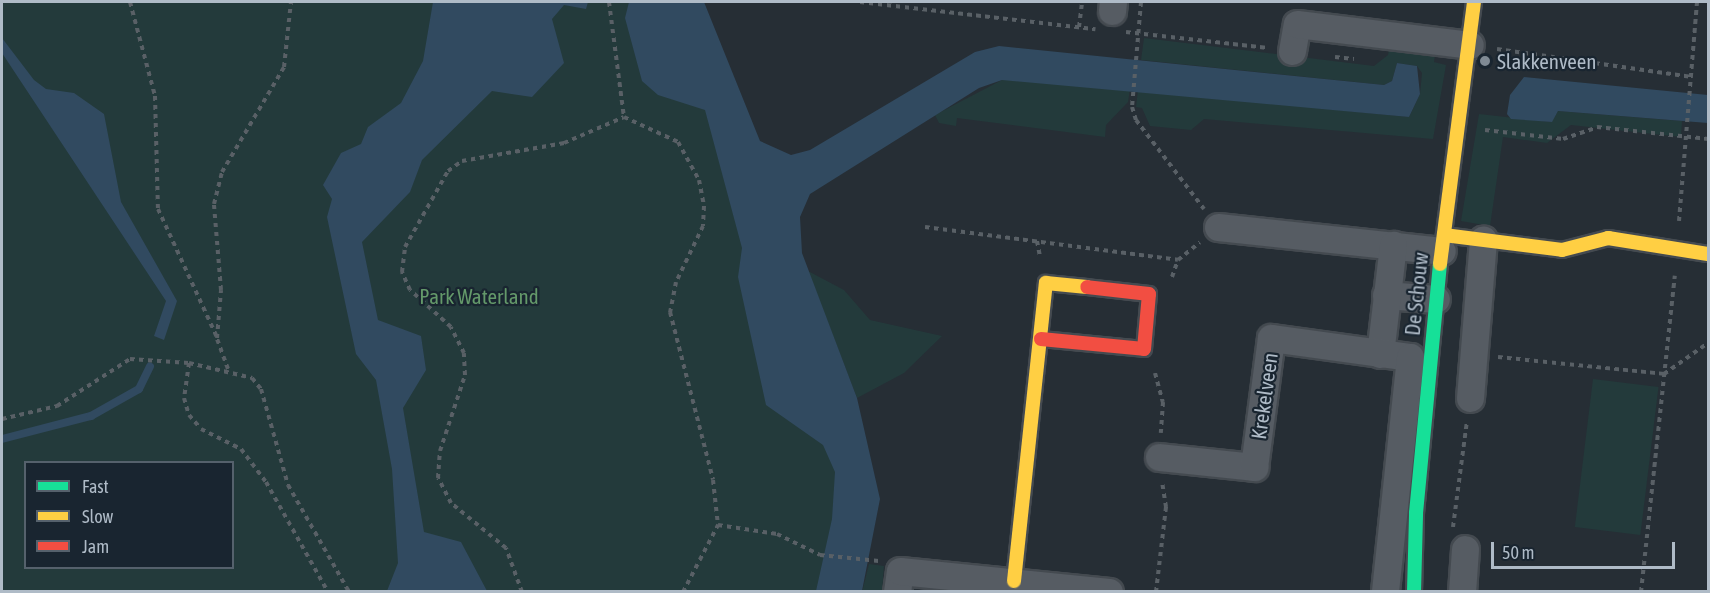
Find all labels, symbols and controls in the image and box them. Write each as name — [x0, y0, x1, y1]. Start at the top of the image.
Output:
place label: Slakkenveen — [1497, 48, 1597, 74]
marker: Slakkenveen — [1478, 54, 1492, 68]
street label: De Schouw — [1399, 251, 1433, 337]
park label: Park Waterland — [419, 283, 539, 309]
street label: Krekelveen — [1245, 351, 1283, 441]
legend — [24, 461, 234, 569]
text: Fast — [82, 476, 109, 497]
text: Slow — [82, 506, 113, 527]
scale bar — [1494, 530, 1678, 568]
text: Jam — [82, 536, 109, 557]
text: 50 m — [1502, 542, 1534, 563]

